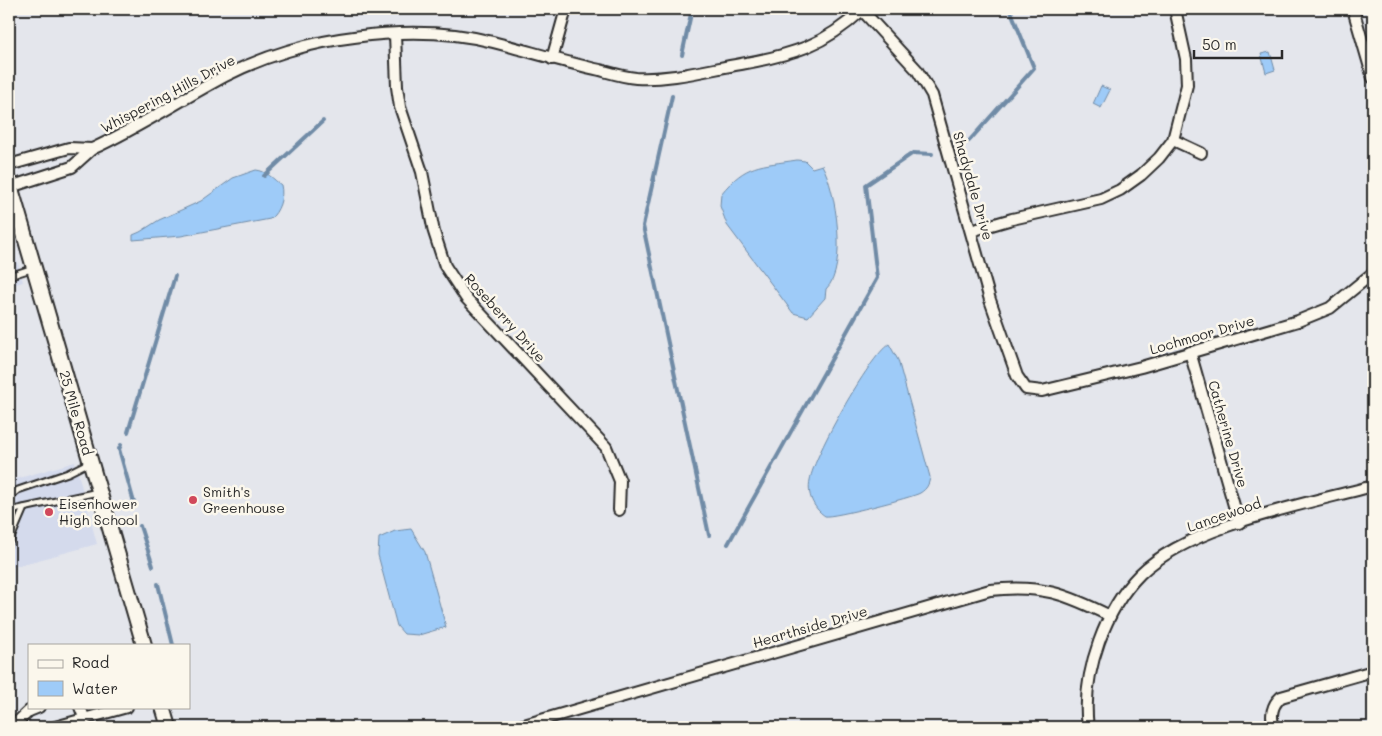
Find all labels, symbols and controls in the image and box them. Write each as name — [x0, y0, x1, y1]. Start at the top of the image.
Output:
scale bar — [1194, 28, 1282, 60]
text: 50 m — [1202, 34, 1237, 54]
street label: Whispering Hills Drive — [97, 50, 238, 137]
street label: Shadydale Drive — [949, 129, 998, 242]
street label: Roseberry Drive — [460, 269, 550, 366]
street label: Lochmoor Drive — [1147, 310, 1256, 359]
street label: 25 Mile Road — [55, 368, 98, 458]
street label: Catherine Drive — [1204, 378, 1253, 490]
place label: Smith's Greenhouse — [203, 482, 285, 517]
street label: Lancewood — [1184, 493, 1263, 536]
place label: Eisenhower High School — [59, 494, 138, 529]
marker: Smith's Greenhouse — [187, 494, 199, 506]
marker: Eisenhower High School — [43, 506, 55, 518]
street label: Hearthside Drive — [750, 601, 869, 652]
legend — [28, 644, 190, 708]
text: Road — [72, 652, 109, 672]
text: Water — [72, 678, 118, 698]

